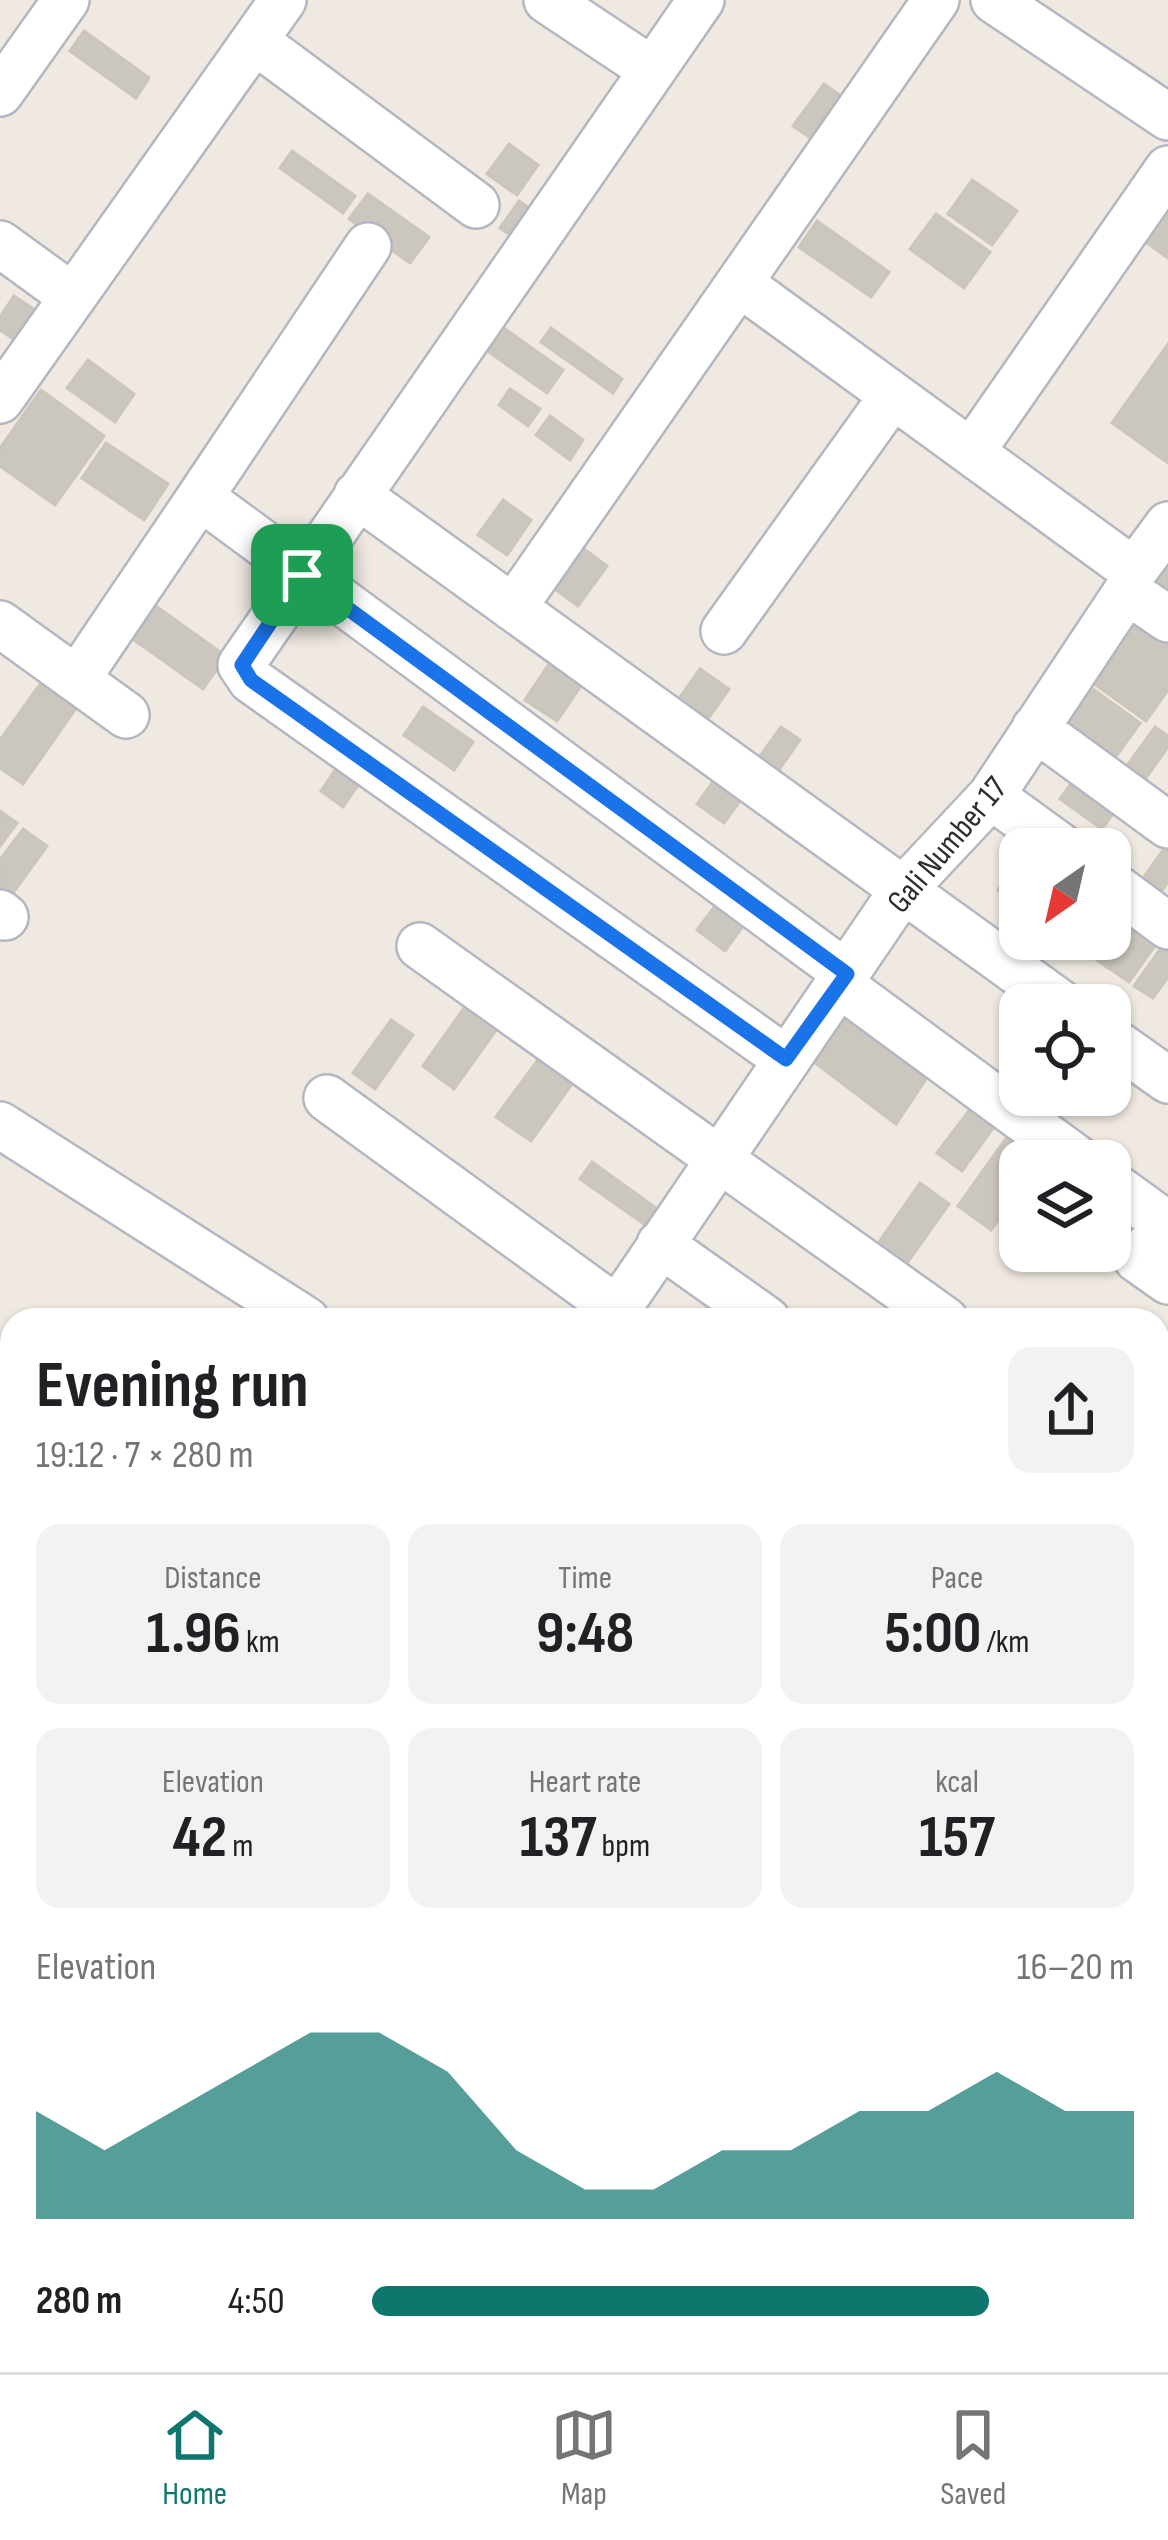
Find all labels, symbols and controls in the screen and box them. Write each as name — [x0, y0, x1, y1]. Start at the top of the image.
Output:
pin — [251, 524, 353, 626]
icon: arrive — [269, 542, 335, 608]
street label: Gali Number 17 — [879, 769, 1016, 921]
north arrow — [999, 828, 1131, 960]
map controls — [999, 828, 1131, 1272]
button: locate — [999, 984, 1131, 1116]
button: layers — [999, 1140, 1131, 1272]
text: Evening run — [36, 1347, 309, 1426]
button: share — [1008, 1347, 1134, 1473]
text: 19:12 · 7 × 280 m — [36, 1432, 253, 1479]
text: Distance — [164, 1558, 262, 1598]
text: Time — [558, 1558, 612, 1598]
text: Pace — [931, 1558, 983, 1598]
text: 1.96 — [146, 1598, 241, 1670]
text: 9:48 — [536, 1598, 634, 1670]
text: 5:00 — [884, 1598, 981, 1670]
text: km — [241, 1622, 280, 1662]
text: /km — [981, 1622, 1030, 1662]
text: Elevation — [162, 1762, 264, 1802]
text: Heart rate — [529, 1762, 641, 1802]
text: kcal — [935, 1762, 979, 1802]
text: 42 — [173, 1802, 227, 1874]
text: 137 — [520, 1802, 596, 1874]
text: 157 — [919, 1802, 995, 1874]
text: m — [227, 1826, 253, 1866]
text: bpm — [596, 1826, 650, 1866]
text: Elevation — [36, 1944, 156, 1991]
text: 16–20 m — [1017, 1944, 1134, 1991]
text: 280 m — [36, 2278, 122, 2325]
text: 4:50 — [228, 2278, 285, 2325]
tab: Home — [162, 2402, 228, 2514]
tab: Map — [551, 2402, 617, 2514]
tab: Saved — [940, 2402, 1006, 2514]

